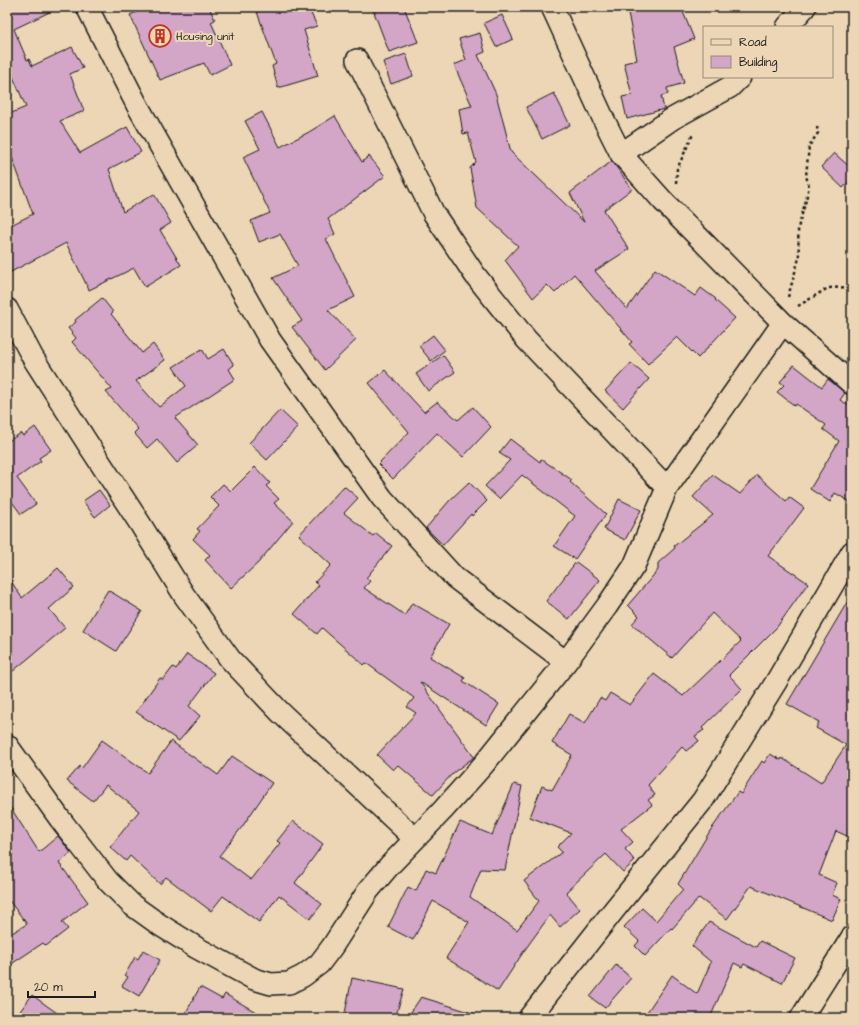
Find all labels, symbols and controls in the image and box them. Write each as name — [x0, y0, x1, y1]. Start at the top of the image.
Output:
building icon: Housing unit — [147, 23, 173, 49]
legend — [703, 26, 833, 78]
place label: Housing unit — [176, 29, 235, 45]
text: Road — [739, 34, 767, 51]
text: Building — [739, 54, 777, 72]
scale bar — [28, 973, 95, 999]
text: 20 m — [34, 979, 63, 996]

